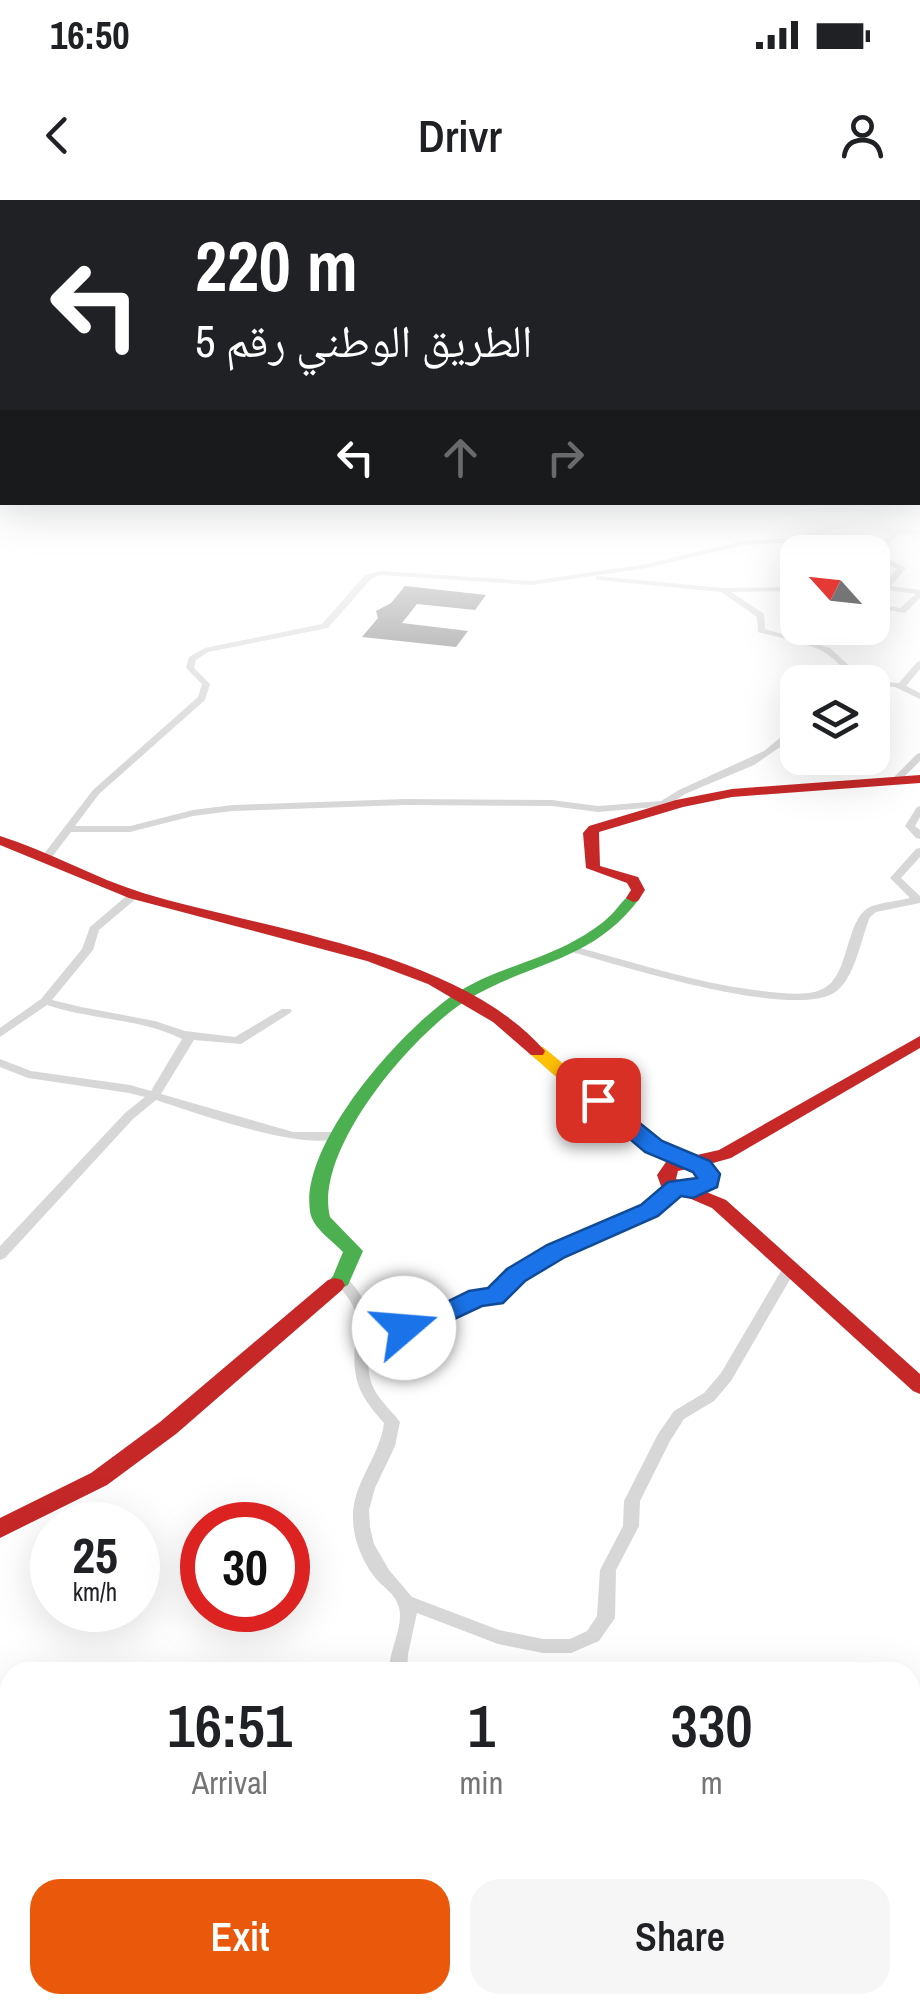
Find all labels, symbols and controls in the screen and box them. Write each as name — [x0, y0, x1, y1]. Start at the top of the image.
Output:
text: 16:50 — [50, 10, 130, 61]
text: Drivr — [418, 105, 502, 166]
icon: back — [30, 108, 85, 163]
icon: person — [835, 108, 890, 163]
text: 220 m — [195, 219, 358, 313]
icon: left — [30, 240, 160, 370]
text: الطريق الوطني رقم 5 — [195, 310, 532, 371]
icon: left — [328, 430, 383, 485]
icon: ahead — [433, 430, 488, 485]
icon: right — [538, 430, 593, 485]
north arrow — [780, 535, 890, 645]
map controls — [780, 535, 890, 775]
button: layers — [780, 665, 890, 775]
pin — [556, 1058, 641, 1143]
icon: arrive — [571, 1073, 626, 1128]
position arrow — [352, 1276, 456, 1380]
speed limit sign: 30 — [180, 1502, 310, 1632]
text: 25 — [72, 1521, 118, 1589]
text: km/h — [73, 1575, 117, 1609]
text: 16:51 — [167, 1685, 292, 1766]
text: 1 — [468, 1685, 495, 1766]
text: 330 — [671, 1685, 753, 1766]
text: Arrival — [192, 1761, 268, 1804]
text: min — [460, 1761, 503, 1804]
text: m — [701, 1761, 723, 1804]
button: Exit — [30, 1879, 450, 1994]
button: Share — [470, 1879, 890, 1994]

